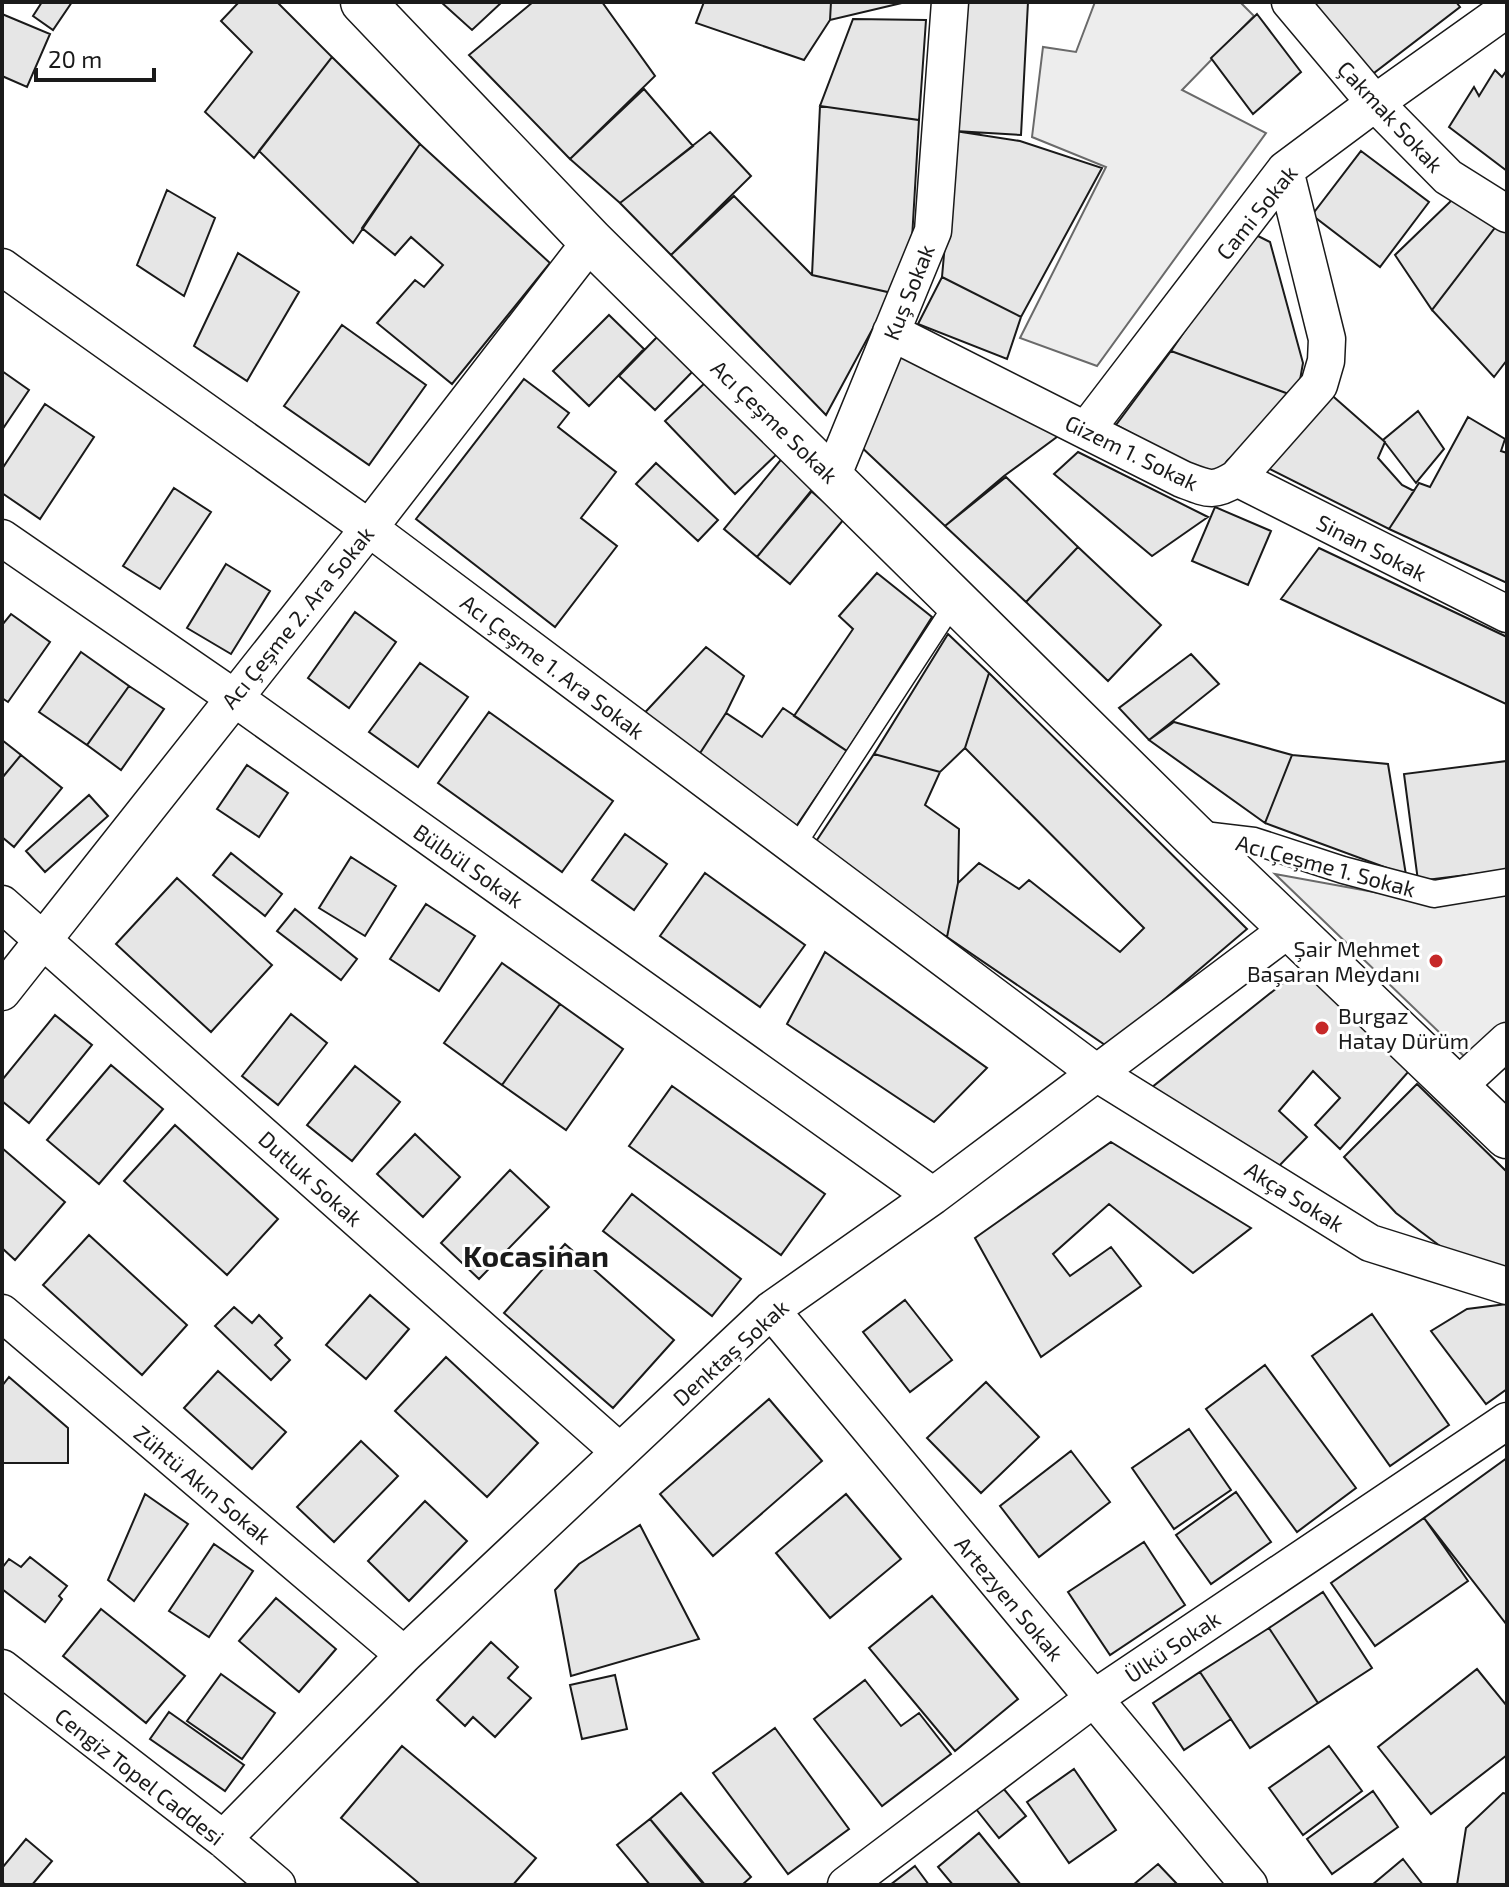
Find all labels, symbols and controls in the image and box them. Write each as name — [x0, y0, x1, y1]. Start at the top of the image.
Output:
scale bar — [36, 32, 154, 82]
text: 20 m — [48, 44, 102, 73]
street label: Çakmak Sokak — [1331, 55, 1449, 178]
street label: Cami Sokak — [1210, 160, 1302, 264]
street label: Kuş Sokak — [877, 240, 941, 344]
street label: Acı Çeşme Sokak — [705, 354, 844, 489]
street label: Gizem 1. Sokak — [1061, 409, 1203, 495]
street label: Sinan Sokak — [1313, 508, 1431, 586]
street label: Acı Çeşme 2. Ara Sokak — [215, 521, 380, 715]
street label: Acı Çeşme 1. Ara Sokak — [455, 588, 650, 745]
street label: Bülbül Sokak — [409, 818, 529, 912]
street label: Acı Çeşme 1. Sokak — [1233, 829, 1418, 903]
place label: Şair Mehmet Başaran Meydanı — [1247, 935, 1420, 988]
marker: Şair Mehmet Başaran Meydanı — [1427, 952, 1445, 970]
place label: Burgaz Hatay Dürüm — [1338, 1002, 1469, 1053]
marker: Burgaz Hatay Dürüm — [1313, 1019, 1331, 1037]
street label: Dutluk Sokak — [254, 1125, 368, 1231]
street label: Akça Sokak — [1240, 1155, 1349, 1238]
district label: Kocasinan — [463, 1237, 609, 1273]
street label: Denktaş Sokak — [667, 1293, 794, 1412]
street label: Zühtü Akın Sokak — [129, 1419, 277, 1549]
street label: Artezyen Sokak — [950, 1531, 1070, 1665]
street label: Ülkü Sokak — [1119, 1605, 1225, 1687]
street label: Cengiz Topel Caddesi — [50, 1702, 230, 1850]

